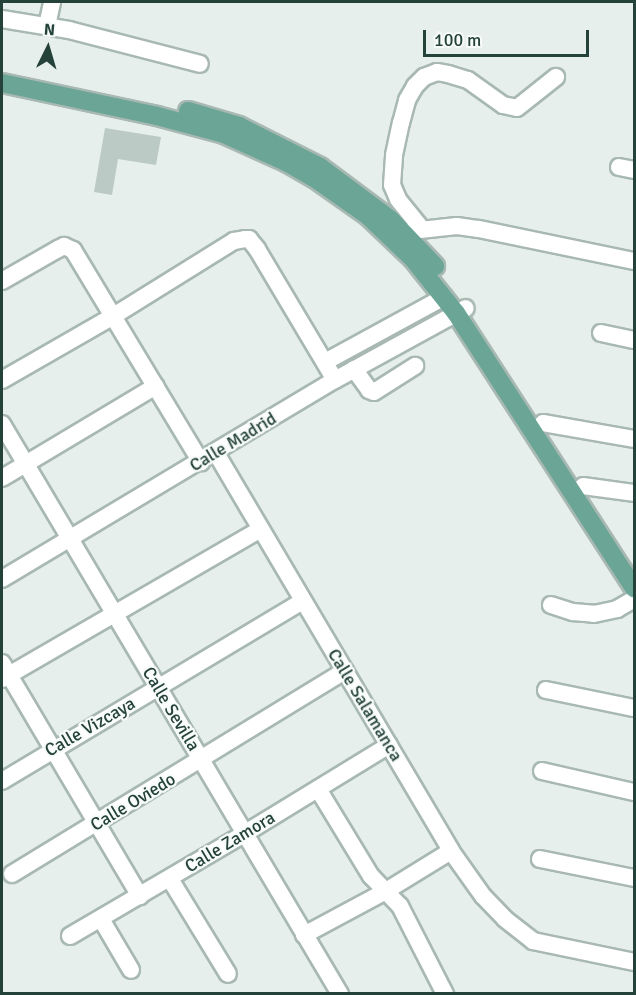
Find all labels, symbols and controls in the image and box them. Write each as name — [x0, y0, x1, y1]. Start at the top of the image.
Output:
north arrow — [18, 18, 78, 78]
scale bar — [426, 18, 592, 56]
text: N — [43, 20, 56, 41]
text: 100 m — [434, 29, 481, 51]
street label: Calle Madrid — [186, 408, 280, 476]
street label: Calle Salamanca — [323, 645, 407, 765]
street label: Calle Sevilla — [137, 663, 205, 755]
street label: Calle Vizcaya — [41, 692, 139, 762]
street label: Calle Oviedo — [86, 768, 180, 836]
street label: Calle Zamora — [181, 807, 279, 877]

